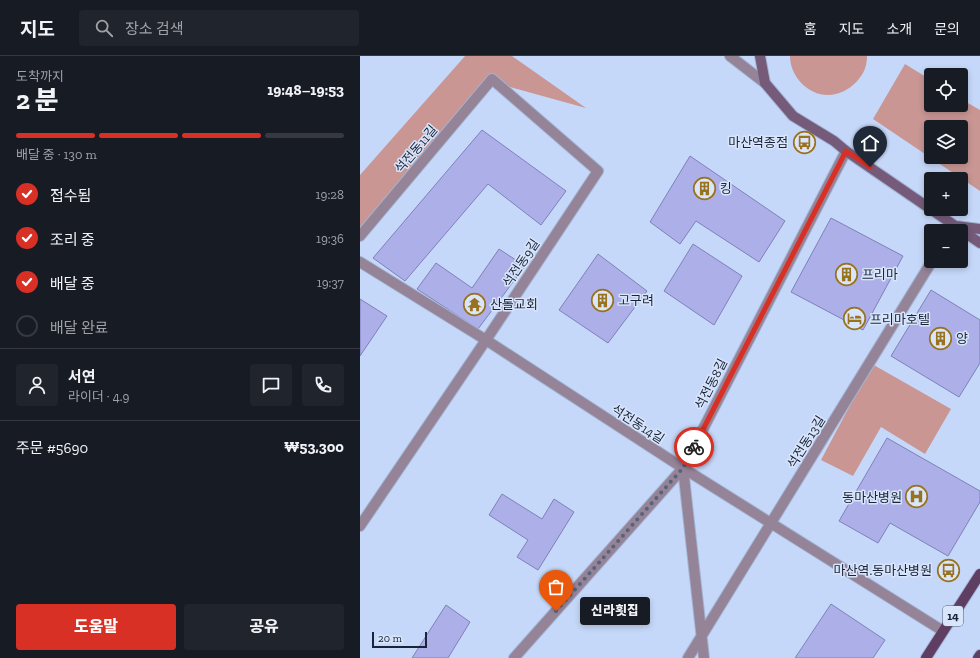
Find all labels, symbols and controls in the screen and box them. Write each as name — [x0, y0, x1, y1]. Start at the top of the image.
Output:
search box — [79, 10, 359, 46]
icon: search — [93, 17, 115, 39]
text: 지도 — [20, 18, 55, 41]
text: 장소 검색 — [125, 20, 184, 38]
text: 홈 — [804, 21, 817, 38]
text: 지도 — [839, 21, 864, 38]
text: 소개 — [886, 21, 912, 38]
text: 문의 — [934, 21, 960, 38]
map controls — [924, 68, 968, 268]
button: locate — [924, 68, 968, 112]
text: 도착까지 — [16, 69, 64, 84]
text: 19:48–19:53 — [267, 81, 344, 99]
text: 2 분 — [16, 84, 59, 116]
button: layers — [924, 120, 968, 164]
street label: 석전동11길 — [392, 122, 440, 176]
pin — [853, 126, 887, 167]
bus stop icon: 마산역종점 — [791, 129, 817, 155]
icon: home — [859, 132, 881, 154]
place label: 마산역종점 — [728, 135, 788, 150]
text: 배달 중 · 130 m — [16, 147, 97, 162]
button: + — [924, 172, 968, 216]
building icon: 킹 — [691, 175, 717, 201]
place label: 킹 — [720, 181, 732, 196]
icon: check — [16, 183, 38, 205]
text: 접수됨 — [50, 187, 91, 205]
text: 19:28 — [315, 187, 344, 202]
button: − — [924, 224, 968, 268]
icon: check — [16, 227, 38, 249]
text: 조리 중 — [50, 231, 95, 249]
text: 19:36 — [316, 231, 344, 246]
street label: 석전동9길 — [499, 236, 543, 290]
building icon: 프리마 — [834, 261, 860, 287]
place label: 프리마 — [862, 267, 898, 282]
icon: check — [16, 271, 38, 293]
text: 배달 중 — [50, 275, 95, 293]
text: 19:37 — [317, 275, 344, 290]
building icon: 고구려 — [590, 287, 616, 313]
temple icon: 산돌교회 — [462, 291, 488, 317]
place label: 고구려 — [618, 293, 654, 308]
place label: 산돌교회 — [490, 297, 538, 312]
hotel icon: 프리마호텔 — [841, 306, 867, 332]
place label: 프리마호텔 — [870, 312, 930, 327]
text: 배달 완료 — [50, 319, 109, 337]
building icon: 양 — [928, 325, 954, 351]
place label: 양 — [956, 331, 968, 346]
street label: 석전동8길 — [692, 356, 730, 412]
button: person — [16, 364, 58, 406]
button: chat — [250, 364, 292, 406]
button: phone — [302, 364, 344, 406]
text: 서연 — [68, 368, 96, 386]
text: 라이더 · 4.9 — [68, 389, 129, 404]
street label: 석전동14길 — [609, 401, 667, 447]
street label: 석전동13길 — [784, 413, 828, 471]
courier — [674, 427, 714, 467]
icon: bike — [683, 436, 705, 458]
text: ₩53,300 — [284, 438, 344, 456]
text: 주문 #5690 — [16, 439, 88, 457]
hospital icon: 동마산병원 — [904, 484, 930, 510]
place label: 동마산병원 — [842, 490, 902, 505]
bus stop icon: 마산역.동마산병원 — [935, 557, 961, 583]
place label: 마산역.동마산병원 — [834, 563, 932, 578]
pin — [539, 570, 573, 611]
icon: bag — [545, 576, 567, 598]
callout: 신라횟집 — [580, 597, 650, 625]
text: 신라횟집 — [591, 603, 639, 618]
button: 도움말 — [16, 604, 176, 650]
button: 공유 — [184, 604, 344, 650]
road number: 14 — [943, 606, 963, 626]
scale bar — [372, 630, 427, 649]
text: 20 m — [378, 632, 402, 645]

